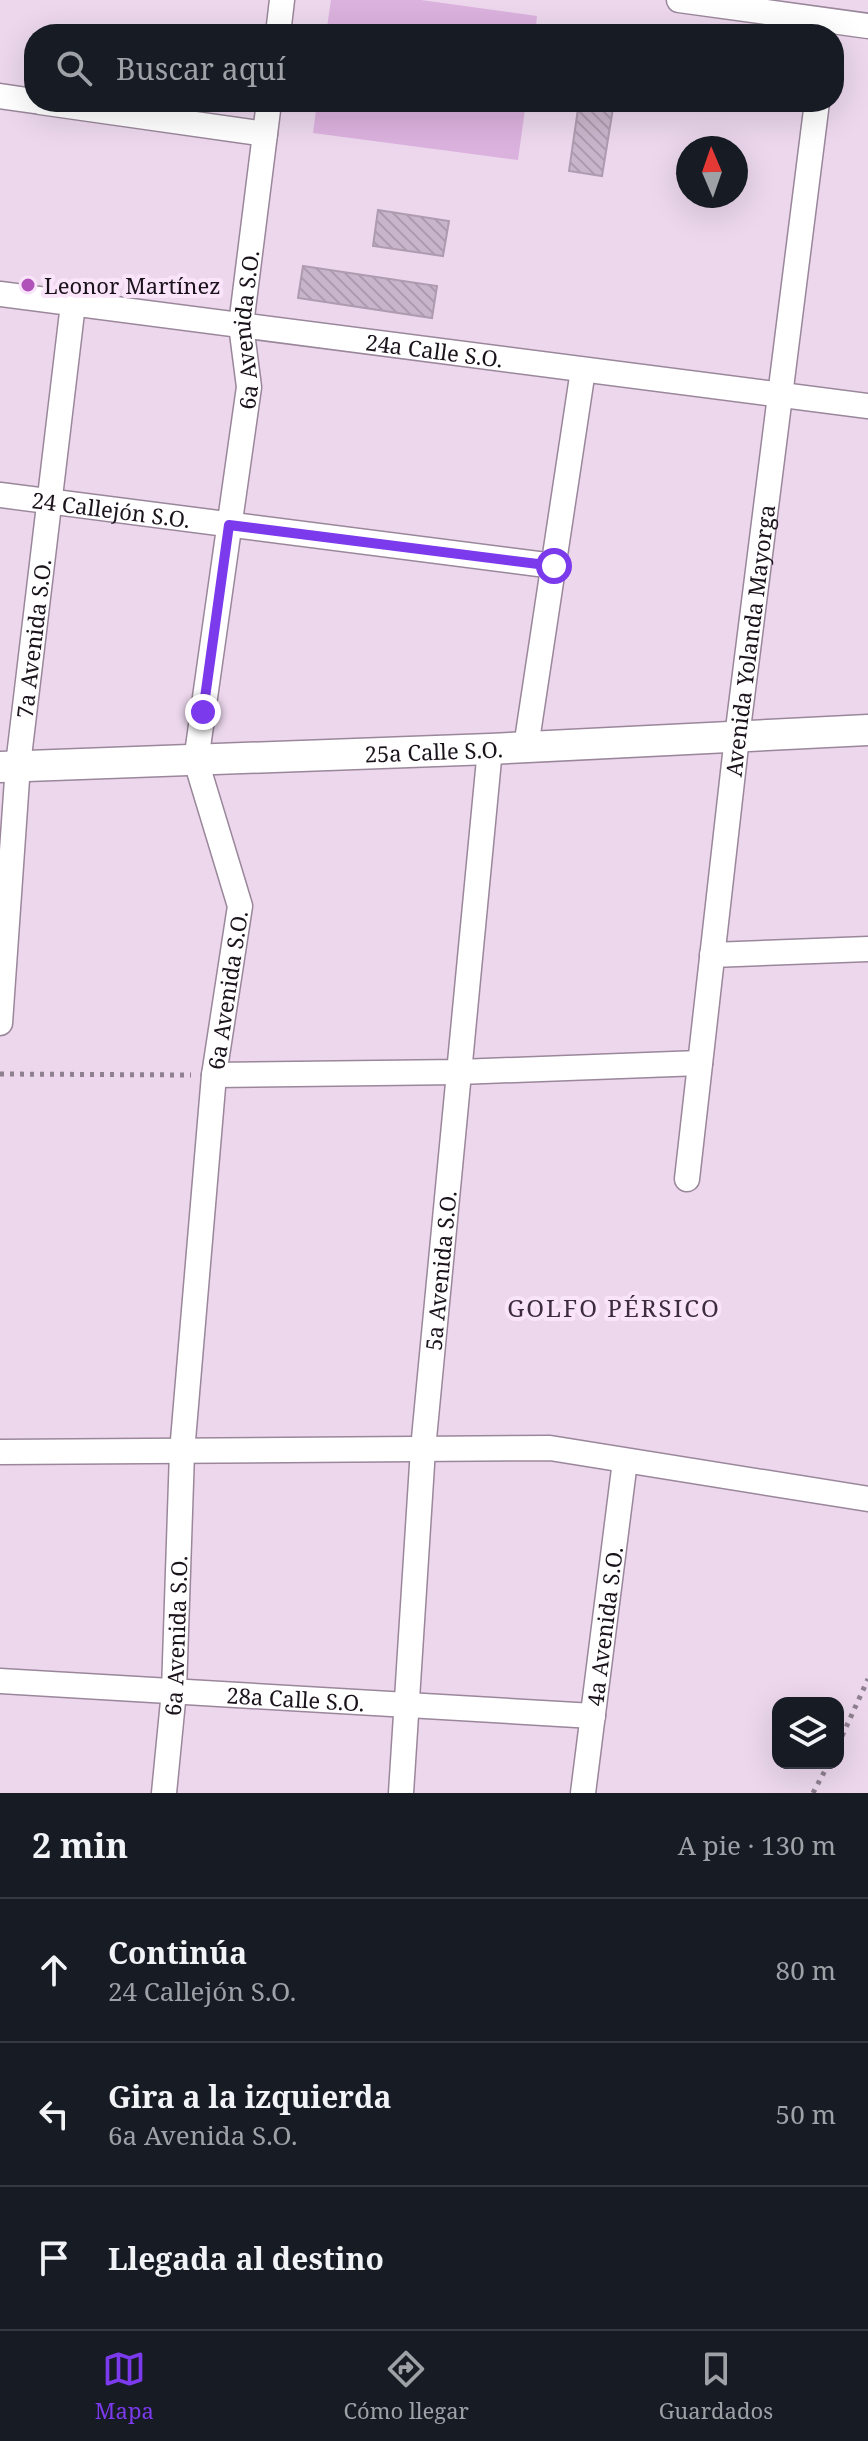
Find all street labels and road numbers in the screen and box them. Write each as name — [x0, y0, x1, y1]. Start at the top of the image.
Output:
street label: 6a Avenida S.O. — [226, 248, 265, 411]
street label: 24a Calle S.O. — [364, 326, 505, 374]
street label: 24 Callejón S.O. — [30, 484, 192, 534]
street label: Avenida Yolanda Mayorga — [718, 503, 781, 778]
street label: 7a Avenida S.O. — [9, 557, 57, 720]
street label: 25a Calle S.O. — [364, 733, 504, 769]
street label: 6a Avenida S.O. — [200, 908, 254, 1072]
street label: 5a Avenida S.O. — [418, 1189, 463, 1352]
street label: 4a Avenida S.O. — [579, 1545, 629, 1708]
street label: 6a Avenida S.O. — [157, 1555, 194, 1717]
street label: 28a Calle S.O. — [226, 1679, 365, 1717]

